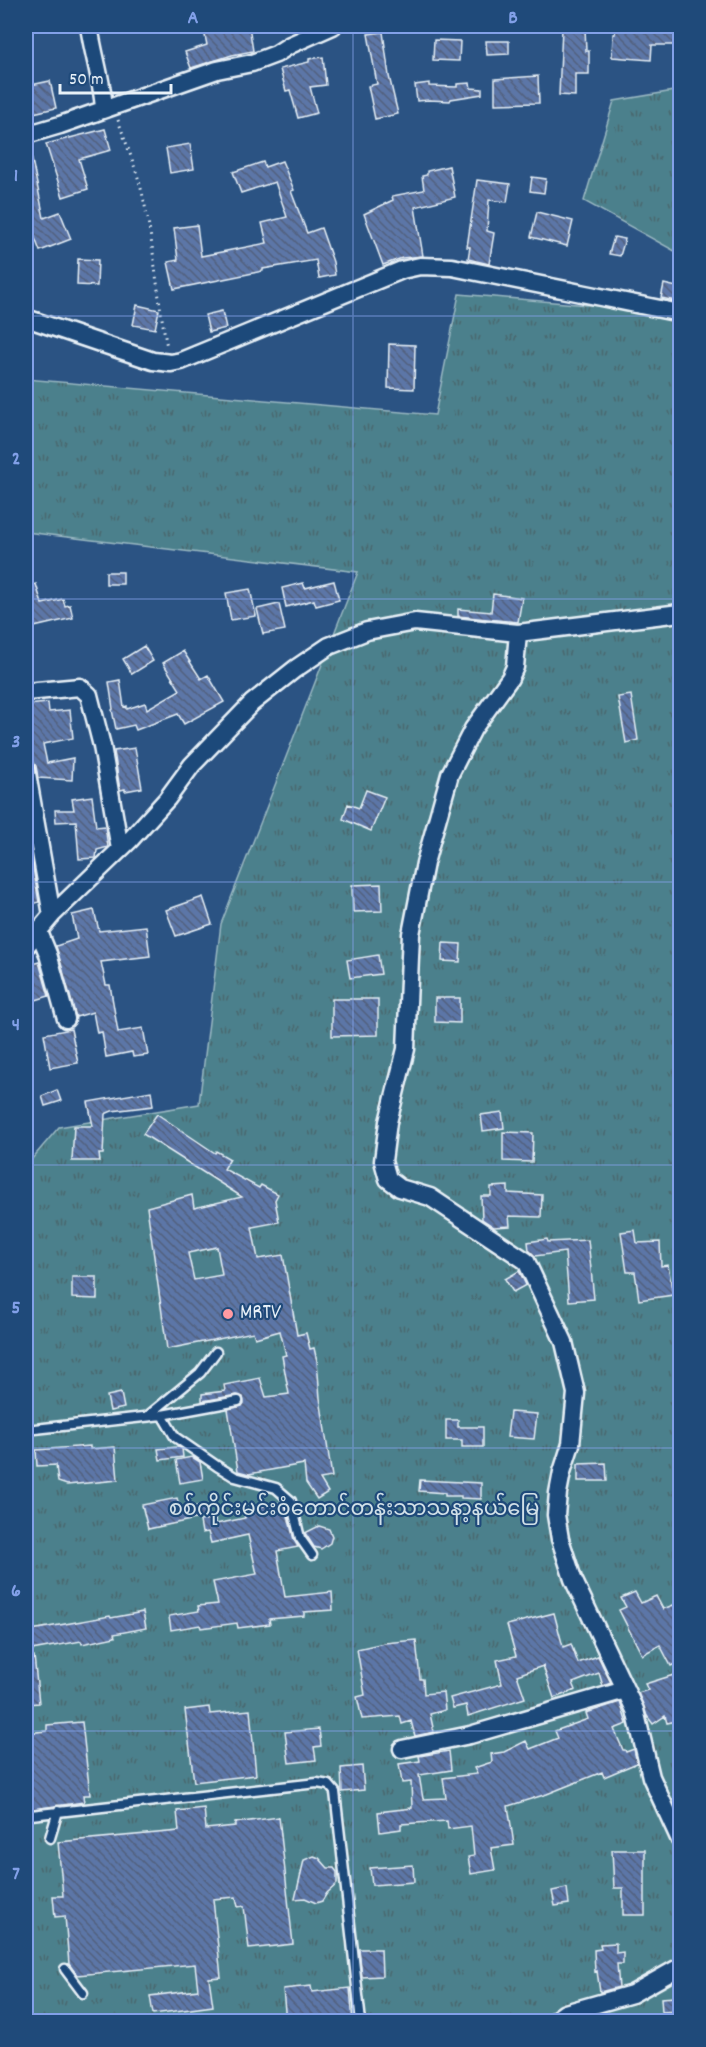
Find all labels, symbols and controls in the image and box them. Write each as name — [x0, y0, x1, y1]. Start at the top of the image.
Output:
text: A — [188, 5, 199, 33]
text: B — [508, 5, 518, 33]
scale bar — [60, 57, 171, 95]
text: 50 m — [69, 68, 104, 93]
text: 1 — [14, 163, 18, 191]
text: 2 — [12, 446, 20, 474]
text: 3 — [12, 729, 20, 757]
text: 4 — [12, 1012, 20, 1040]
text: 5 — [11, 1295, 21, 1323]
place label: MRTV — [240, 1299, 281, 1329]
marker: MRTV — [221, 1307, 235, 1321]
park label: စစ်ကိုင်းမင်းဝံတောင်တန်းသာသနာ့နယ်မြေ — [169, 1492, 539, 1526]
text: 6 — [11, 1578, 21, 1606]
text: 7 — [12, 1861, 20, 1889]

